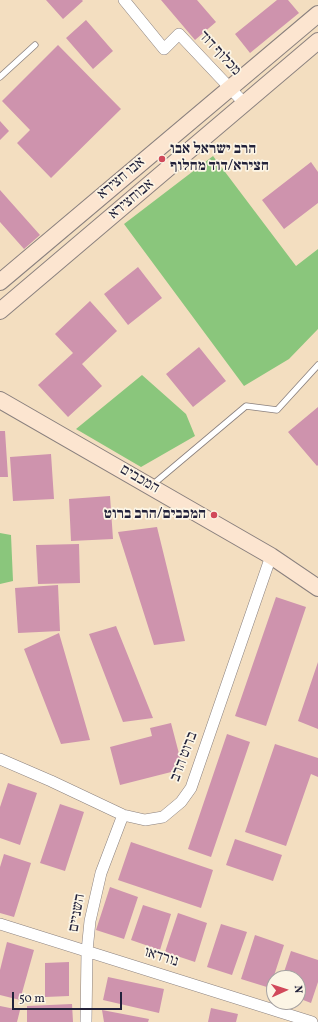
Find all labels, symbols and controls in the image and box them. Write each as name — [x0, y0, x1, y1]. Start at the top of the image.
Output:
street label: מכלוף דוד — [194, 28, 244, 80]
place label: הרב ישראל אבו חצירא/דוד מחלוף — [170, 141, 269, 176]
street label: אבו חצירא — [95, 154, 149, 204]
marker: הרב ישראל אבו חצירא/דוד מחלוף — [157, 154, 167, 164]
street label: אבוחצירא — [106, 176, 158, 224]
street label: המכבים — [116, 462, 162, 498]
place label: המכבים/הרב ברוט — [104, 506, 206, 524]
marker: המכבים/הרב ברוט — [209, 510, 219, 520]
street label: ברוט הרב — [167, 730, 203, 784]
street label: השניים — [66, 893, 90, 933]
street label: נורדאו — [142, 944, 180, 972]
north arrow — [266, 970, 306, 1010]
scale bar — [14, 984, 124, 1010]
text: N — [290, 985, 305, 994]
text: 50 m — [19, 991, 45, 1007]

